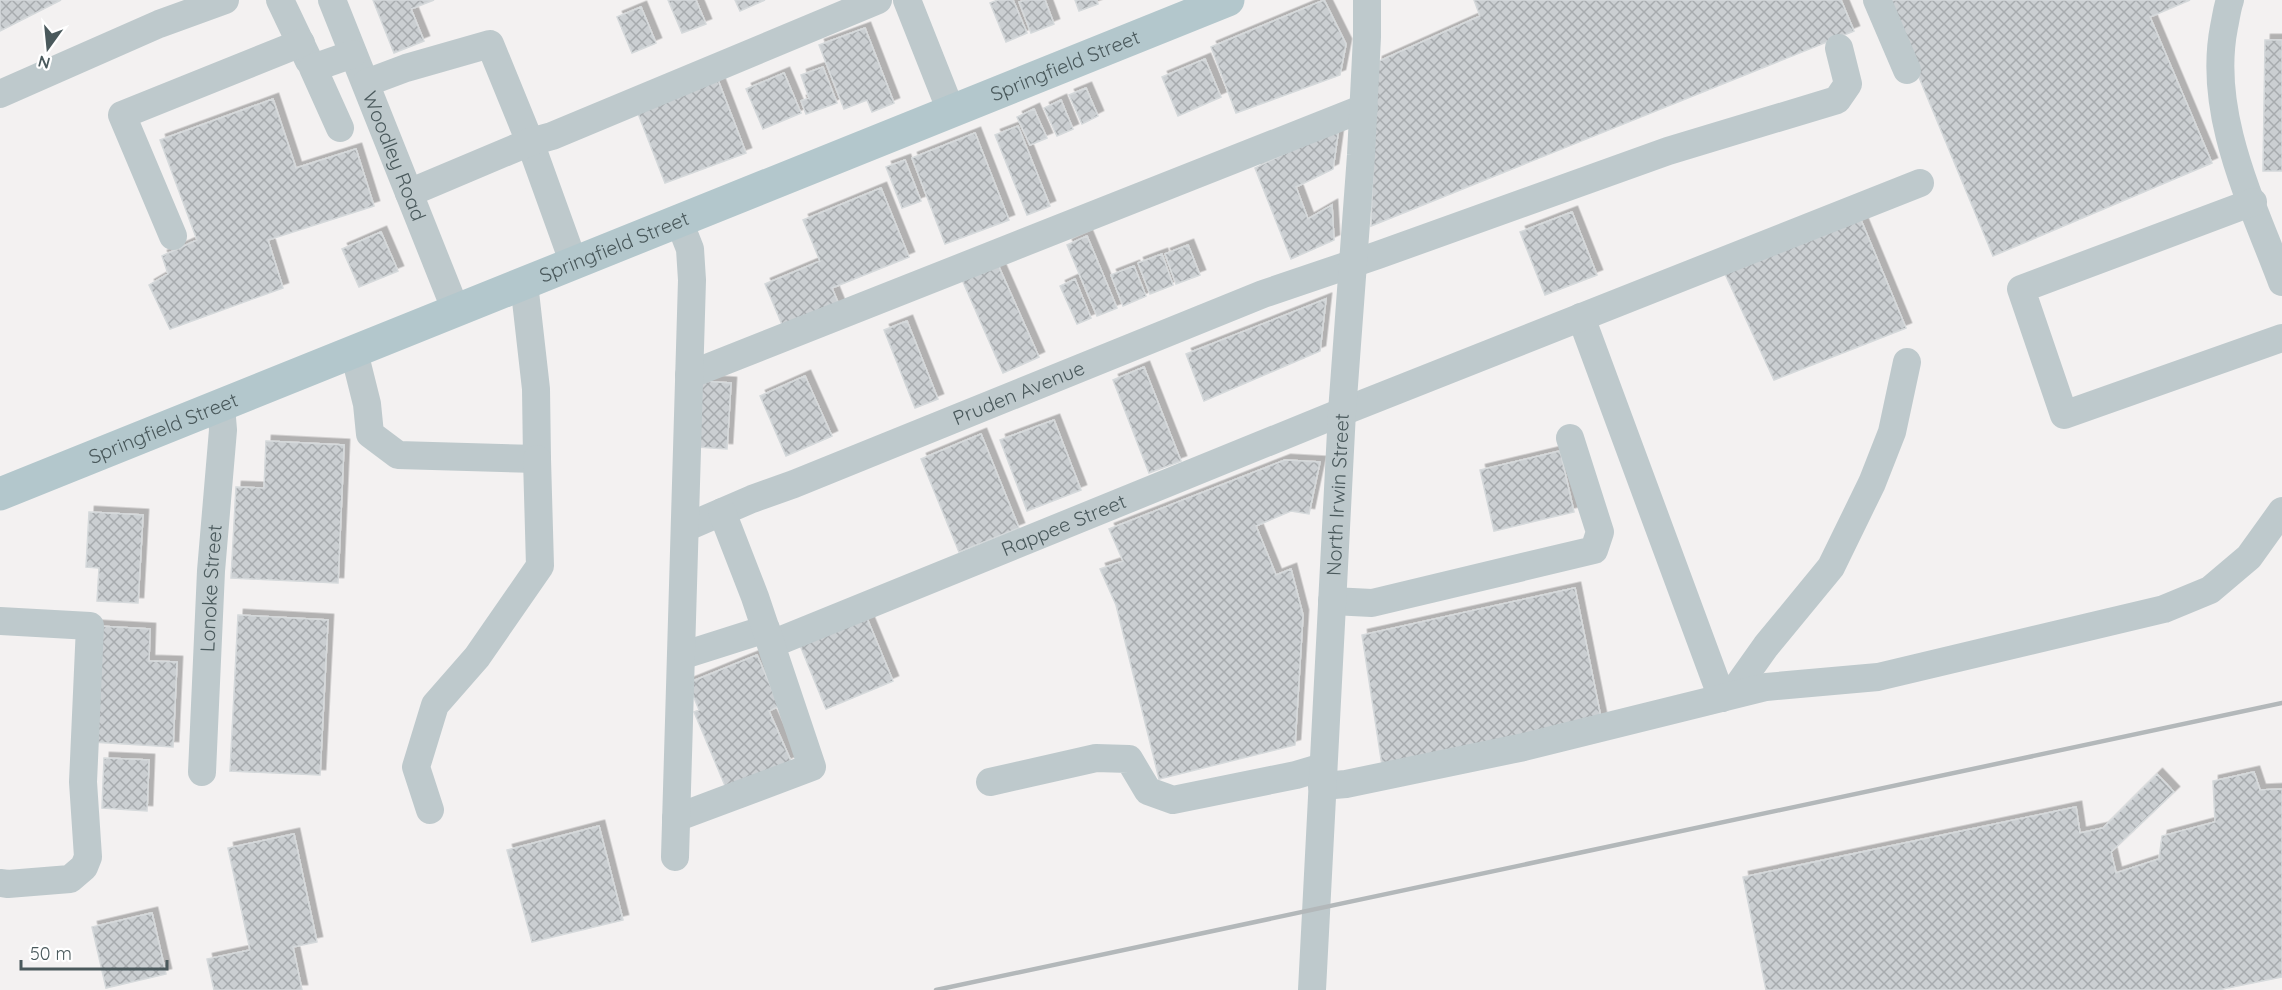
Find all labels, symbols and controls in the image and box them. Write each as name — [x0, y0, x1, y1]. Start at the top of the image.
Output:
north arrow — [18, 18, 78, 78]
street label: Springfield Street — [986, 24, 1143, 106]
text: N — [36, 51, 52, 74]
street label: Woodley Road — [358, 87, 432, 224]
street label: Springfield Street — [536, 205, 693, 288]
street label: Pruden Avenue — [949, 355, 1088, 430]
street label: Springfield Street — [85, 387, 242, 469]
street label: North Irwin Street — [1321, 413, 1354, 577]
street label: Rappee Street — [997, 488, 1130, 561]
street label: Lonoke Street — [194, 523, 227, 653]
scale bar — [21, 933, 166, 971]
text: 50 m — [30, 942, 72, 965]

